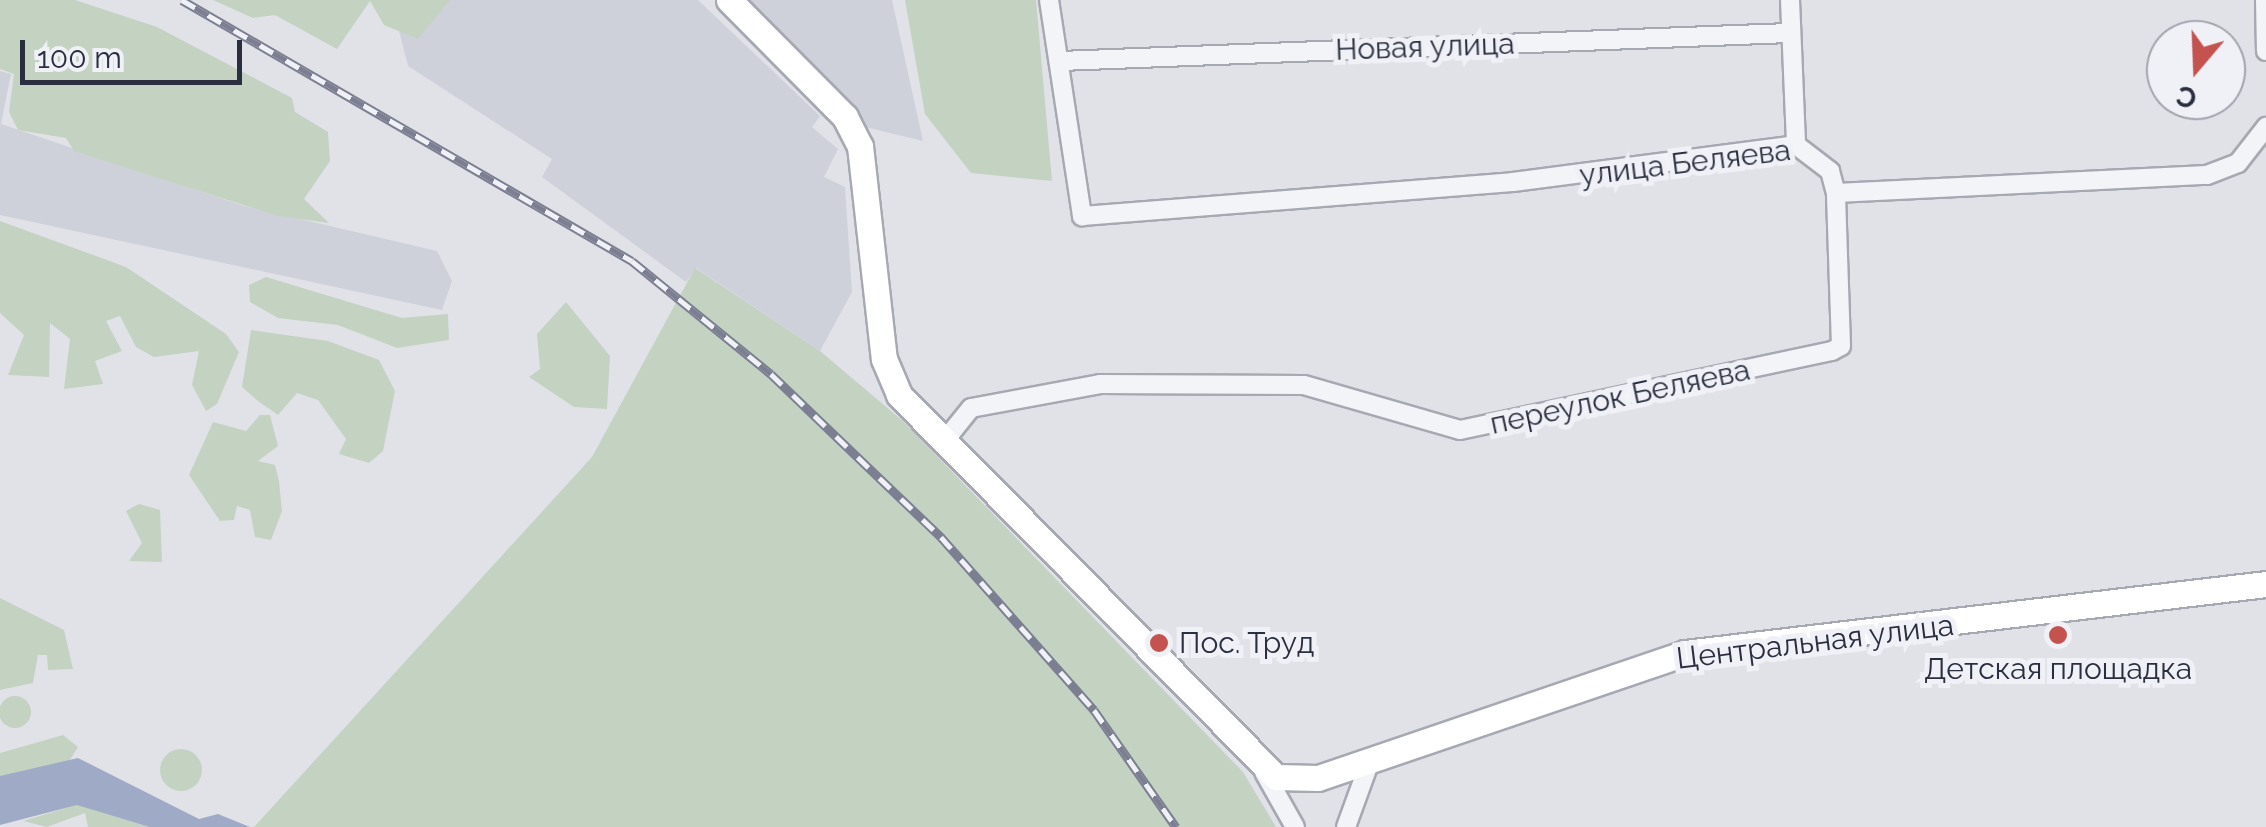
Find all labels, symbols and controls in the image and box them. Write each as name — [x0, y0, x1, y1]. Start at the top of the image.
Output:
scale bar — [25, 20, 248, 82]
north arrow — [2146, 20, 2246, 120]
street label: Новая улица — [1334, 26, 1516, 68]
text: 100 m — [37, 40, 122, 75]
text: С — [2172, 78, 2201, 116]
street label: улица Беляева — [1577, 132, 1793, 194]
street label: переулок Беляева — [1487, 352, 1753, 442]
street label: Центральная улица — [1674, 607, 1956, 677]
marker: Детская площадка — [2047, 624, 2069, 646]
place label: Пос. Труд — [1179, 625, 1315, 661]
marker: Пос. Труд — [1148, 632, 1170, 654]
place label: Детская площадка — [1924, 651, 2192, 687]

